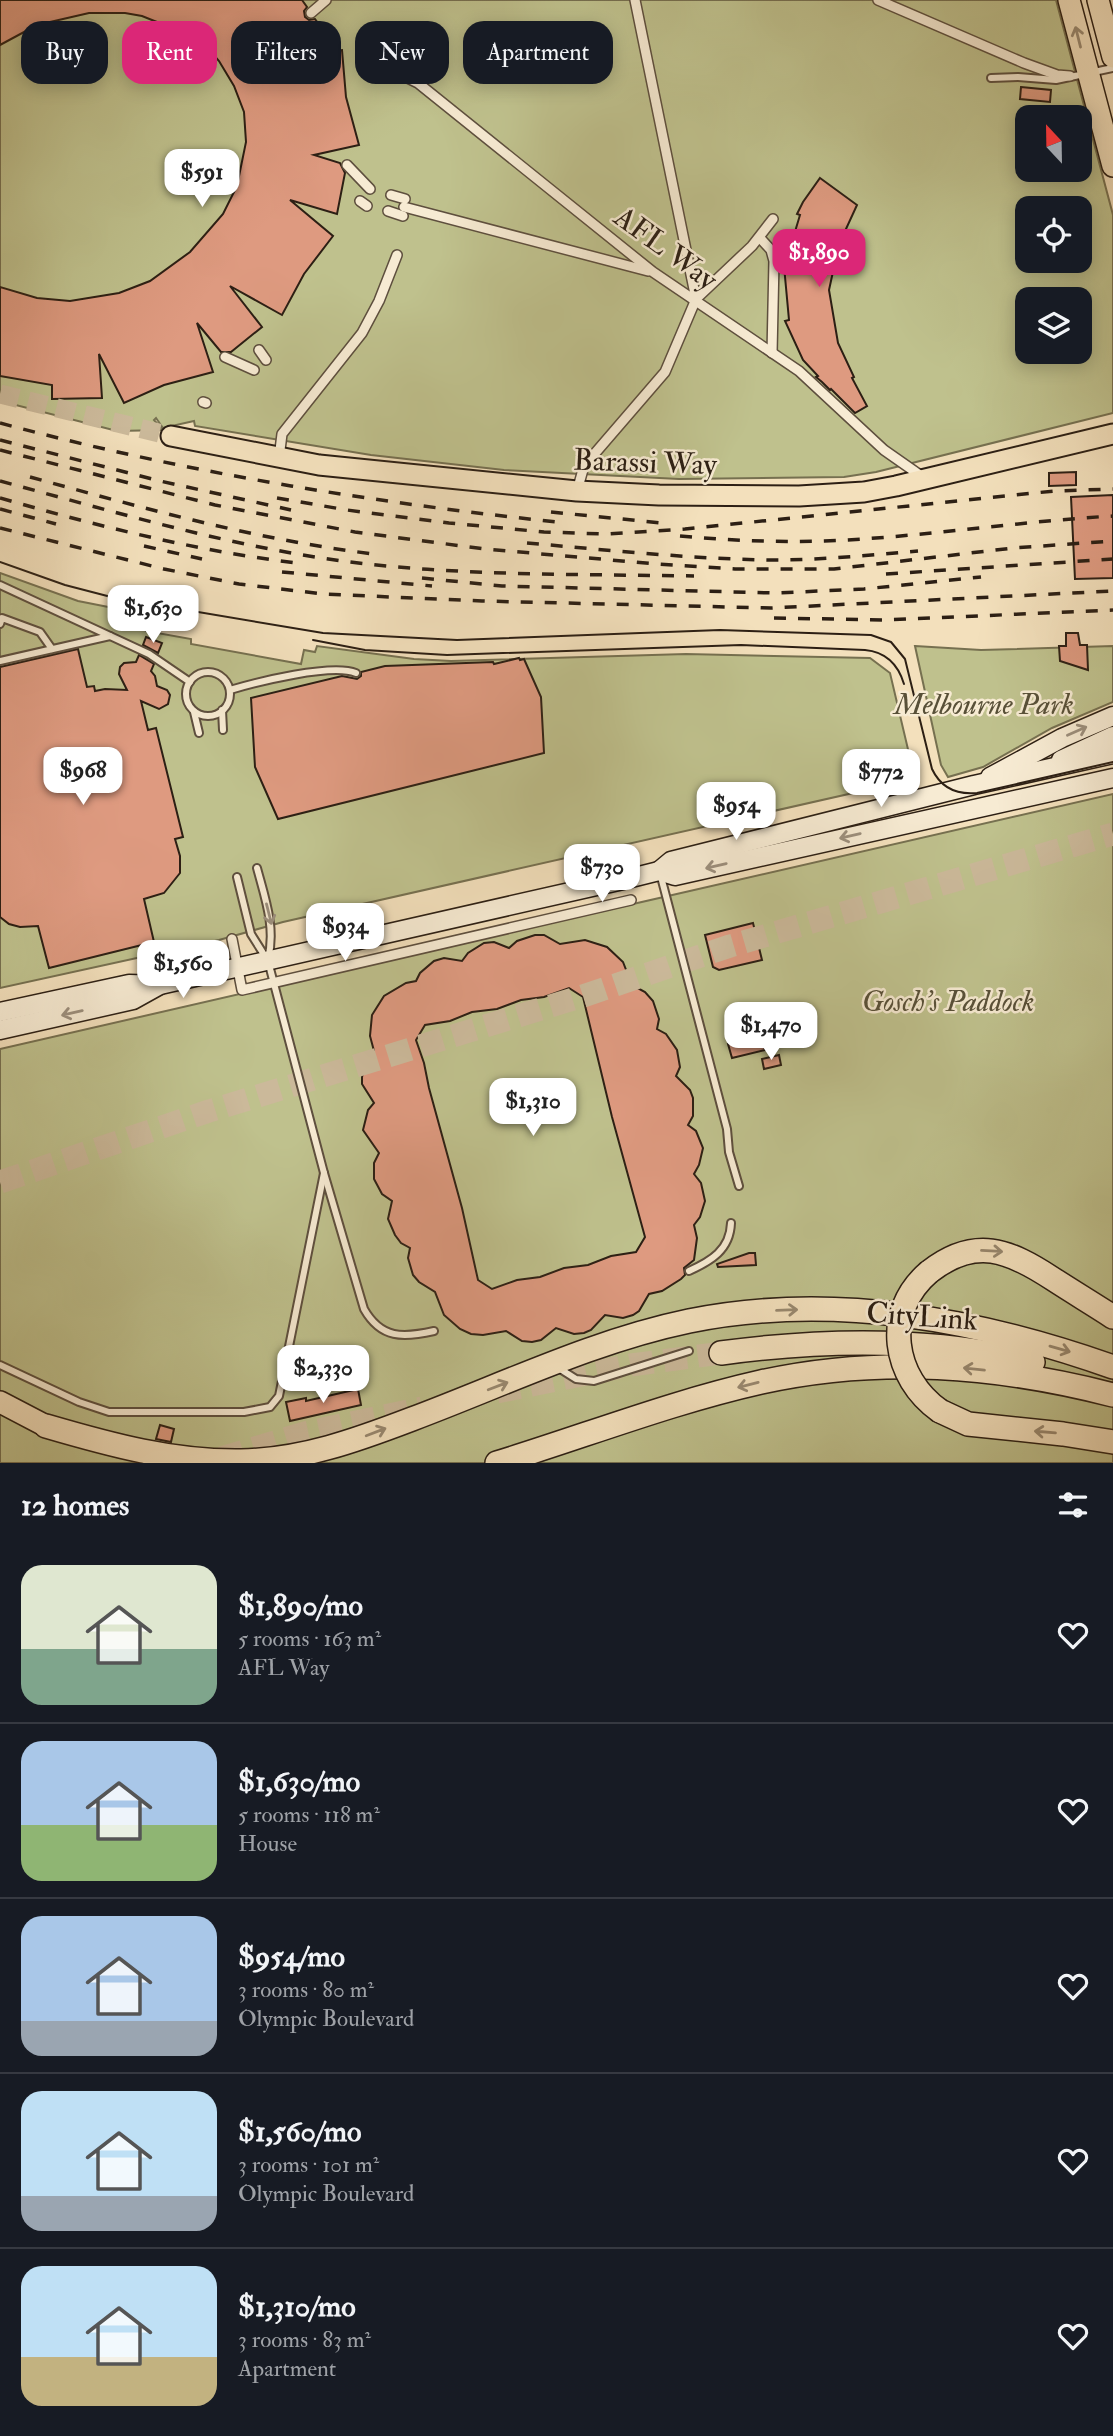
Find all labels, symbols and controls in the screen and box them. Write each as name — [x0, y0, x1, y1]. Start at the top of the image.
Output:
chip: Buy — [21, 21, 108, 84]
chip: Rent — [122, 21, 217, 84]
chip: Filters — [231, 21, 341, 84]
chip: New — [355, 21, 449, 84]
chip: Apartment — [463, 21, 613, 84]
one-way arrow — [1071, 26, 1084, 49]
north arrow — [1015, 105, 1092, 182]
map controls — [1015, 105, 1092, 364]
pin: $591 — [161, 150, 243, 209]
text: $591 — [180, 157, 224, 186]
button: locate — [1015, 196, 1092, 273]
street label: AFL Way — [606, 198, 725, 299]
pin: $1,890 — [762, 230, 876, 289]
text: $1,890 — [788, 237, 850, 266]
button: layers — [1015, 287, 1092, 364]
street label: Barassi Way — [573, 442, 718, 484]
pin: $1,630 — [96, 586, 210, 645]
text: $1,630 — [124, 593, 182, 622]
park label: Melbourne Park — [892, 686, 1074, 723]
one-way arrow — [1065, 724, 1087, 737]
pin: $968 — [42, 748, 124, 807]
pin: $772 — [840, 750, 922, 809]
text: $968 — [59, 755, 107, 784]
text: $772 — [858, 757, 904, 786]
pin: $954 — [695, 782, 777, 842]
text: $954 — [713, 790, 759, 819]
one-way arrow — [839, 829, 862, 843]
pin: $730 — [561, 844, 643, 904]
text: $730 — [580, 852, 624, 881]
one-way arrow — [705, 860, 728, 873]
one-way arrow — [263, 902, 276, 925]
pin: $934 — [304, 904, 386, 963]
text: $934 — [322, 911, 368, 940]
pin: $1,560 — [126, 940, 240, 1000]
text: $1,560 — [153, 948, 213, 977]
park label: Gosch's Paddock — [862, 983, 1034, 1020]
pin: $1,470 — [714, 1002, 828, 1062]
one-way arrow — [61, 1007, 84, 1021]
text: $1,470 — [740, 1010, 802, 1039]
pin: $1,310 — [476, 1078, 590, 1138]
text: $1,310 — [505, 1086, 561, 1115]
one-way arrow — [980, 1245, 1003, 1258]
street label: CityLink — [865, 1294, 979, 1339]
one-way arrow — [775, 1303, 798, 1316]
one-way arrow — [1049, 1344, 1071, 1357]
pin: $2,330 — [266, 1346, 380, 1405]
text: $2,330 — [293, 1353, 353, 1382]
one-way arrow — [963, 1362, 986, 1375]
one-way arrow — [486, 1378, 508, 1391]
one-way arrow — [737, 1379, 760, 1393]
one-way arrow — [364, 1425, 386, 1438]
one-way arrow — [1035, 1425, 1057, 1438]
icon: filters — [1054, 1486, 1092, 1524]
text: 12 homes — [21, 1487, 129, 1524]
text: $1,890/mo — [238, 1587, 363, 1624]
icon: home — [77, 1593, 161, 1677]
icon: heart — [1054, 1616, 1092, 1654]
text: 5 rooms · 163 m² — [238, 1624, 381, 1653]
text: AFL Way — [238, 1653, 329, 1682]
text: $1,630/mo — [238, 1763, 360, 1800]
icon: home — [77, 1769, 161, 1853]
icon: heart — [1054, 1792, 1092, 1830]
text: 5 rooms · 118 m² — [238, 1800, 380, 1829]
text: House — [238, 1829, 297, 1858]
text: $954/mo — [238, 1938, 345, 1975]
icon: home — [77, 1944, 161, 2028]
icon: heart — [1054, 1967, 1092, 2005]
text: 3 rooms · 80 m² — [238, 1975, 374, 2004]
text: Olympic Boulevard — [238, 2004, 414, 2033]
text: $1,560/mo — [238, 2113, 361, 2150]
icon: home — [77, 2119, 161, 2203]
icon: heart — [1054, 2142, 1092, 2180]
text: 3 rooms · 101 m² — [238, 2150, 379, 2179]
text: Olympic Boulevard — [238, 2179, 414, 2208]
text: $1,310/mo — [238, 2288, 356, 2325]
icon: home — [77, 2294, 161, 2378]
icon: heart — [1054, 2317, 1092, 2355]
text: 3 rooms · 83 m² — [238, 2325, 371, 2354]
text: Apartment — [238, 2354, 336, 2383]

